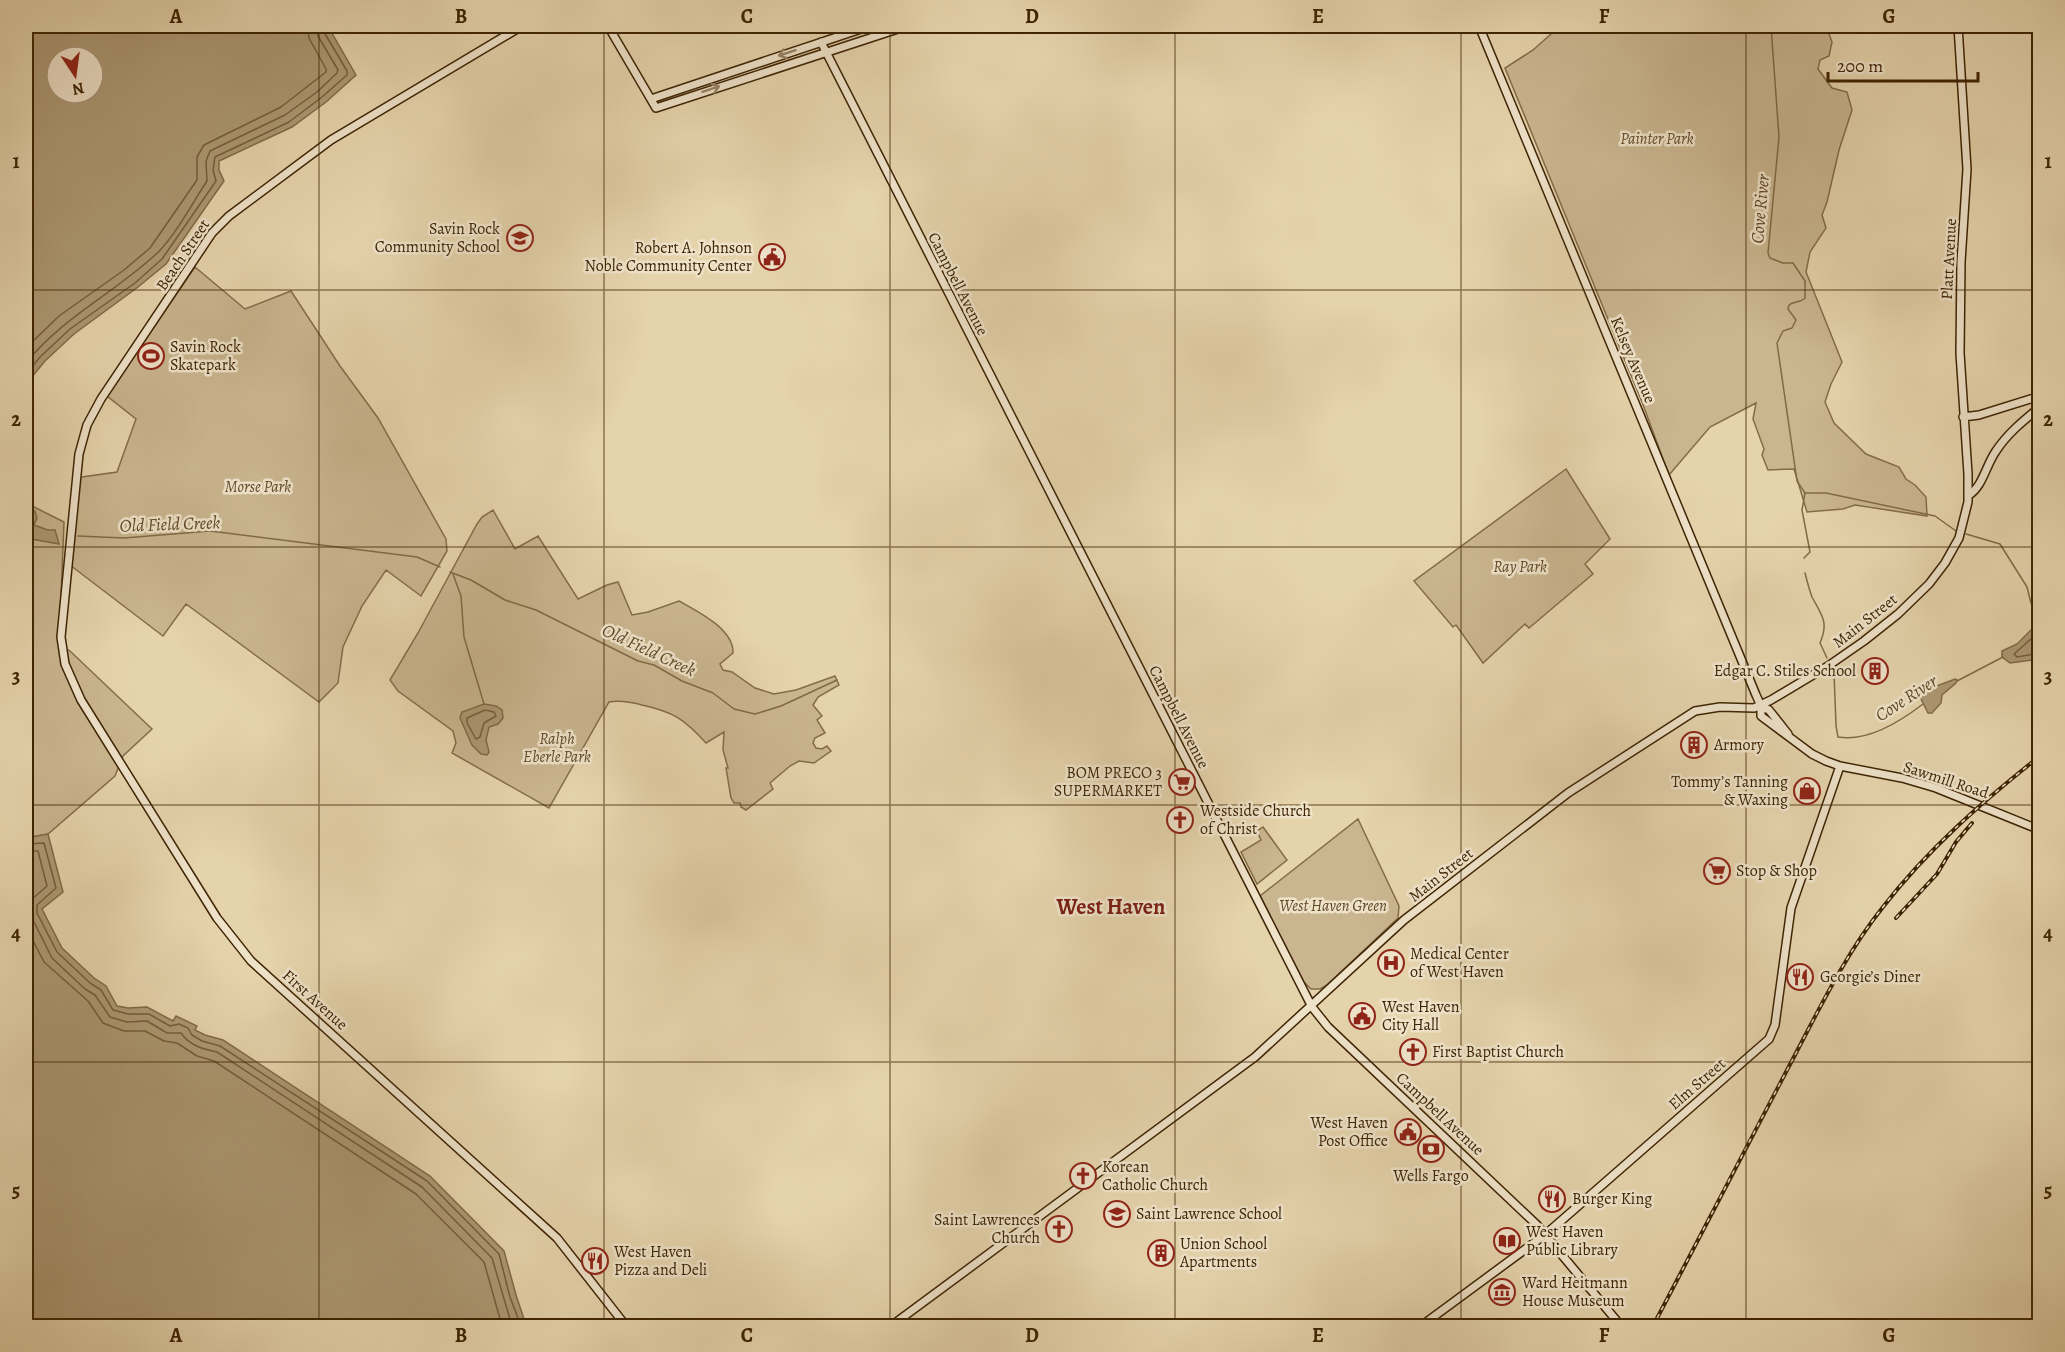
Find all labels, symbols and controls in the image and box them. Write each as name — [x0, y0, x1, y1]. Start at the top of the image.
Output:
text: A — [169, 3, 183, 30]
text: B — [455, 3, 467, 30]
text: C — [741, 3, 753, 30]
text: D — [1025, 3, 1039, 30]
text: E — [1312, 3, 1324, 30]
text: F — [1599, 3, 1610, 30]
text: G — [1882, 3, 1896, 30]
north arrow — [45, 45, 105, 105]
scale bar — [1828, 45, 1978, 83]
one-way arrow — [778, 48, 797, 59]
text: 200 m — [1837, 54, 1883, 78]
text: N — [70, 77, 86, 101]
one-way arrow — [701, 83, 720, 94]
park label: Painter Park — [1620, 128, 1694, 150]
text: 1 — [12, 148, 20, 175]
text: 1 — [2044, 148, 2052, 175]
water label: Cove River — [1745, 173, 1775, 245]
street label: Beach Street — [151, 215, 215, 295]
place label: Savin Rock Community School — [375, 218, 500, 258]
street label: Platt Avenue — [1936, 218, 1962, 300]
school or university icon: Savin Rock Community School — [505, 223, 535, 253]
street label: Campbell Avenue — [923, 229, 993, 339]
place label: Robert A. Johnson Noble Community Center — [584, 237, 752, 277]
public building icon: Robert A. Johnson Noble Community Center — [757, 242, 787, 272]
street label: Kelsey Avenue — [1605, 313, 1661, 407]
place label: Savin Rock Skatepark — [170, 336, 241, 376]
sports icon: Savin Rock Skatepark — [136, 341, 166, 371]
text: 2 — [11, 406, 21, 433]
text: 2 — [2043, 406, 2053, 433]
park label: Morse Park — [225, 476, 291, 498]
water label: Old Field Creek — [119, 510, 221, 538]
park label: Ray Park — [1493, 556, 1547, 578]
street label: Main Street — [1828, 589, 1902, 653]
water label: Old Field Creek — [598, 618, 700, 682]
building icon: Edgar C. Stiles School — [1860, 656, 1890, 686]
place label: Edgar C. Stiles School — [1714, 660, 1856, 682]
street label: Campbell Avenue — [1144, 662, 1214, 772]
text: 3 — [12, 663, 20, 690]
text: 3 — [2044, 663, 2052, 690]
water label: Cove River — [1870, 669, 1942, 727]
park label: Ralph Eberle Park — [523, 728, 591, 768]
building icon: Armory — [1679, 730, 1709, 760]
place label: Armory — [1713, 734, 1765, 756]
street label: Sawmill Road — [1900, 756, 1992, 804]
place label: BOM PRECO 3 SUPERMARKET — [1054, 762, 1162, 802]
supermarket icon: BOM PRECO 3 SUPERMARKET — [1167, 767, 1197, 797]
place label: Tommy’s Tanning & Waxing — [1671, 771, 1788, 811]
shop icon: Tommy’s Tanning & Waxing — [1792, 776, 1822, 806]
place label: Westside Church of Christ — [1199, 800, 1311, 840]
church icon: Westside Church of Christ — [1165, 805, 1195, 835]
street label: Main Street — [1404, 843, 1478, 907]
supermarket icon: Stop & Shop — [1702, 856, 1732, 886]
place label: Stop & Shop — [1736, 860, 1817, 882]
district label: West Haven — [1056, 892, 1165, 922]
park label: West Haven Green — [1279, 895, 1387, 917]
text: 4 — [11, 920, 21, 947]
text: 4 — [2043, 920, 2053, 947]
place label: Medical Center of West Haven — [1410, 943, 1509, 983]
hospital icon: Medical Center of West Haven — [1376, 948, 1406, 978]
restaurant icon: Georgie’s Diner — [1785, 962, 1815, 992]
street label: First Avenue — [278, 965, 352, 1035]
place label: Georgie’s Diner — [1820, 966, 1921, 988]
place label: West Haven City Hall — [1381, 996, 1460, 1036]
public building icon: West Haven City Hall — [1347, 1001, 1377, 1031]
church icon: First Baptist Church — [1398, 1037, 1428, 1067]
place label: First Baptist Church — [1432, 1041, 1564, 1063]
street label: Elm Street — [1664, 1053, 1730, 1115]
street label: Campbell Avenue — [1391, 1067, 1489, 1161]
place label: West Haven Post Office — [1310, 1112, 1388, 1152]
public building icon: West Haven Post Office — [1393, 1117, 1423, 1147]
bank icon: Wells Fargo — [1416, 1134, 1446, 1164]
place label: Korean Catholic Church — [1102, 1156, 1209, 1196]
church icon: Korean Catholic Church — [1068, 1161, 1098, 1191]
place label: Wells Fargo — [1392, 1165, 1469, 1187]
text: 5 — [12, 1177, 20, 1204]
text: 5 — [2044, 1177, 2052, 1204]
restaurant icon: Burger King — [1537, 1184, 1567, 1214]
place label: Burger King — [1572, 1188, 1652, 1210]
school or university icon: Saint Lawrence School — [1102, 1199, 1132, 1229]
place label: Saint Lawrence School — [1136, 1203, 1282, 1225]
place label: Saint Lawrences Church — [934, 1209, 1040, 1249]
church icon: Saint Lawrences Church — [1044, 1214, 1074, 1244]
place label: West Haven Public Library — [1525, 1221, 1619, 1261]
library icon: West Haven Public Library — [1492, 1226, 1522, 1256]
place label: Union School Apartments — [1179, 1233, 1267, 1273]
building icon: Union School Apartments — [1146, 1238, 1176, 1268]
place label: West Haven Pizza and Deli — [613, 1241, 707, 1281]
restaurant icon: West Haven Pizza and Deli — [580, 1246, 610, 1276]
place label: Ward Heitmann House Museum — [1521, 1272, 1628, 1312]
museum icon: Ward Heitmann House Museum — [1487, 1277, 1517, 1307]
text: A — [169, 1322, 183, 1349]
text: B — [455, 1322, 467, 1349]
text: C — [741, 1322, 753, 1349]
text: D — [1025, 1322, 1039, 1349]
text: E — [1312, 1322, 1324, 1349]
text: F — [1599, 1322, 1610, 1349]
text: G — [1882, 1322, 1896, 1349]

